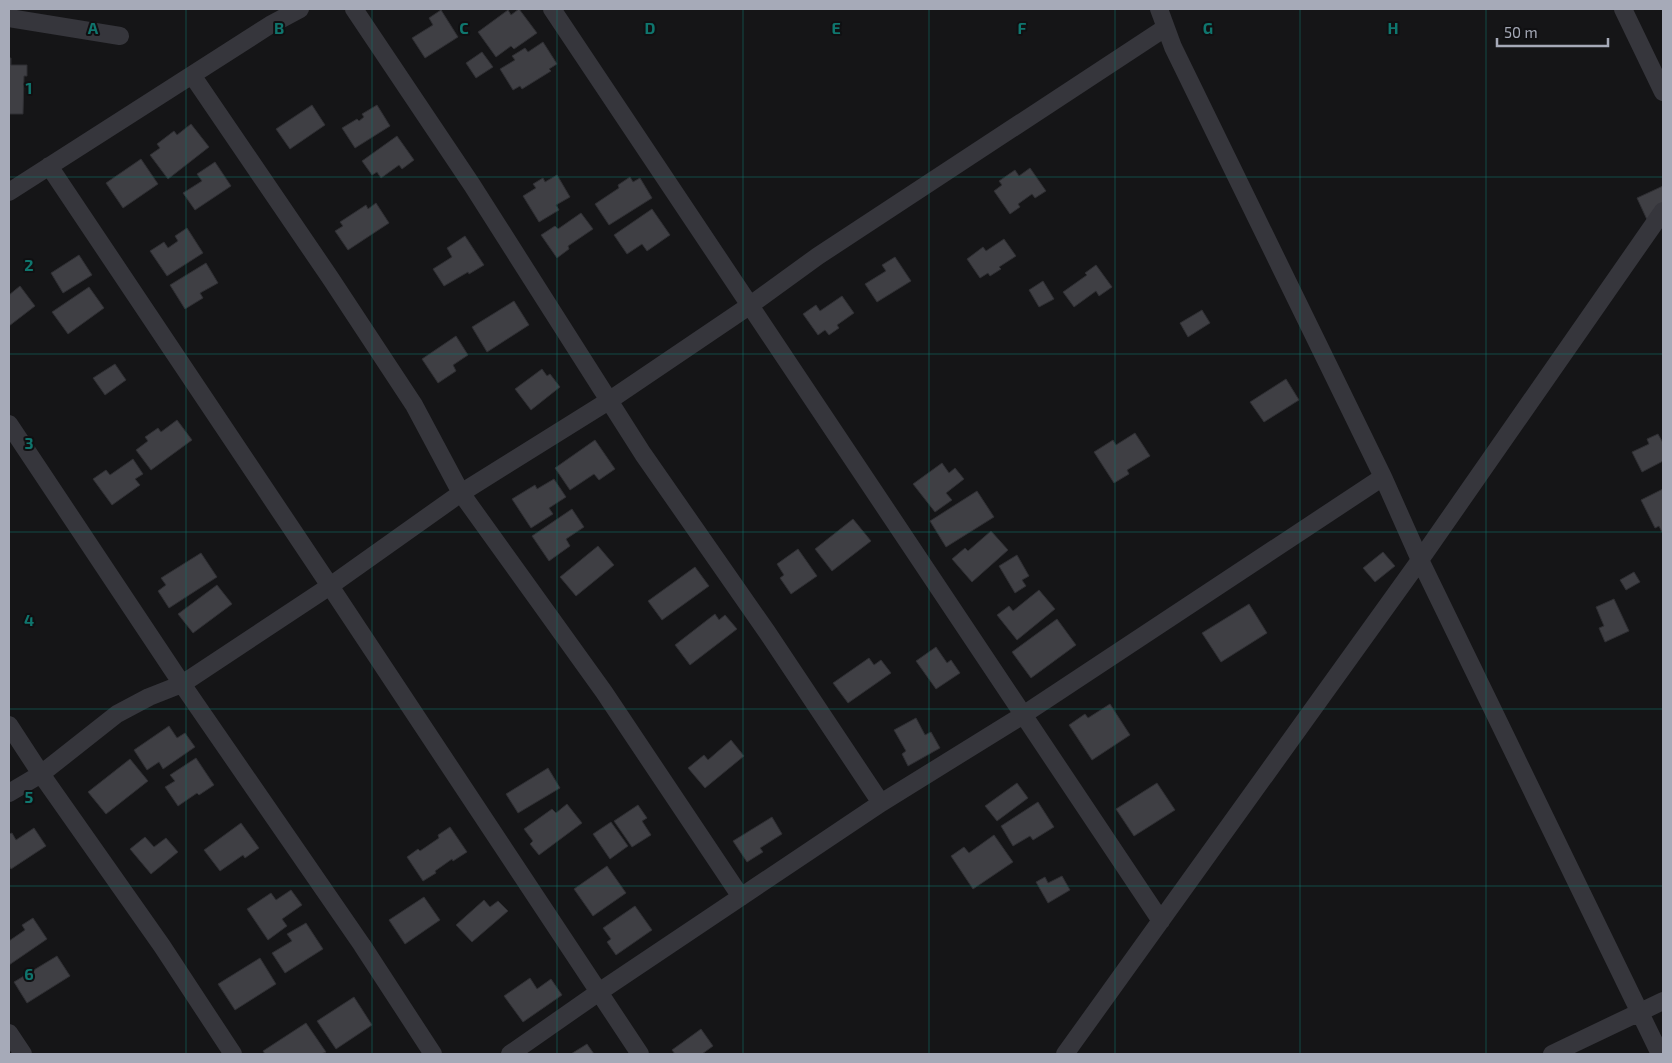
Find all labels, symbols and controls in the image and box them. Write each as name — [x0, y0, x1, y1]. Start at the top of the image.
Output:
scale bar — [1497, 15, 1608, 47]
text: A — [88, 18, 99, 37]
text: B — [274, 18, 284, 37]
text: C — [459, 18, 469, 37]
text: D — [645, 18, 656, 37]
text: E — [831, 18, 841, 37]
text: F — [1018, 18, 1027, 37]
text: G — [1203, 18, 1213, 37]
text: H — [1387, 18, 1399, 37]
text: 50 m — [1504, 23, 1538, 41]
text: 1 — [26, 78, 32, 97]
text: 2 — [24, 255, 34, 274]
text: 3 — [24, 433, 34, 452]
text: 4 — [24, 610, 34, 629]
text: 5 — [25, 787, 34, 806]
text: 6 — [24, 964, 34, 983]

